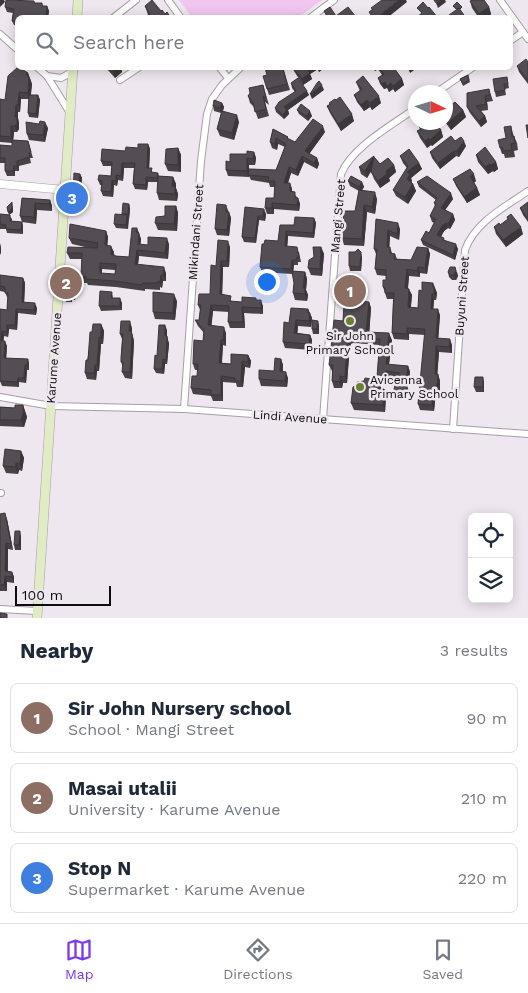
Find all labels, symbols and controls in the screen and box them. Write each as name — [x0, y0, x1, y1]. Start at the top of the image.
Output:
search box — [15, 15, 513, 70]
icon: search — [33, 29, 61, 57]
text: Search here — [73, 31, 184, 54]
north arrow — [408, 85, 453, 130]
street label: Mangi Street — [328, 178, 348, 254]
pin: 3 — [56, 179, 88, 217]
street label: Mikindani Street — [186, 184, 206, 280]
street label: Buyuni Street — [452, 256, 472, 336]
pin: 2 — [50, 264, 82, 302]
your location — [254, 269, 280, 295]
pin: 1 — [334, 272, 366, 310]
street label: Karume Avenue — [44, 312, 64, 404]
marker: Sir John Primary School — [344, 315, 356, 327]
place label: Sir John Primary School — [306, 329, 395, 357]
place label: Avicenna Primary School — [370, 373, 459, 401]
marker: Avicenna Primary School — [354, 381, 366, 393]
street label: Lindi Avenue — [252, 407, 328, 427]
map controls — [468, 513, 513, 603]
button: locate — [468, 513, 513, 558]
button: layers — [468, 558, 513, 603]
scale bar — [15, 583, 111, 606]
text: 100 m — [22, 587, 63, 603]
text: Nearby — [20, 638, 93, 663]
text: 3 results — [440, 641, 508, 660]
text: Sir John Nursery school — [68, 697, 291, 720]
text: 1 — [34, 709, 40, 728]
text: 90 m — [466, 709, 507, 728]
text: School · Mangi Street — [68, 720, 234, 739]
text: Masai utalii — [68, 777, 177, 800]
text: 2 — [32, 789, 42, 808]
text: 210 m — [461, 789, 507, 808]
text: University · Karume Avenue — [68, 800, 281, 819]
text: Stop N — [68, 857, 131, 880]
text: 3 — [32, 869, 42, 888]
text: 220 m — [458, 869, 507, 888]
text: Supermarket · Karume Avenue — [68, 880, 305, 899]
tab: Map — [65, 936, 94, 982]
tab: Directions — [223, 936, 293, 982]
tab: Saved — [422, 936, 463, 982]

